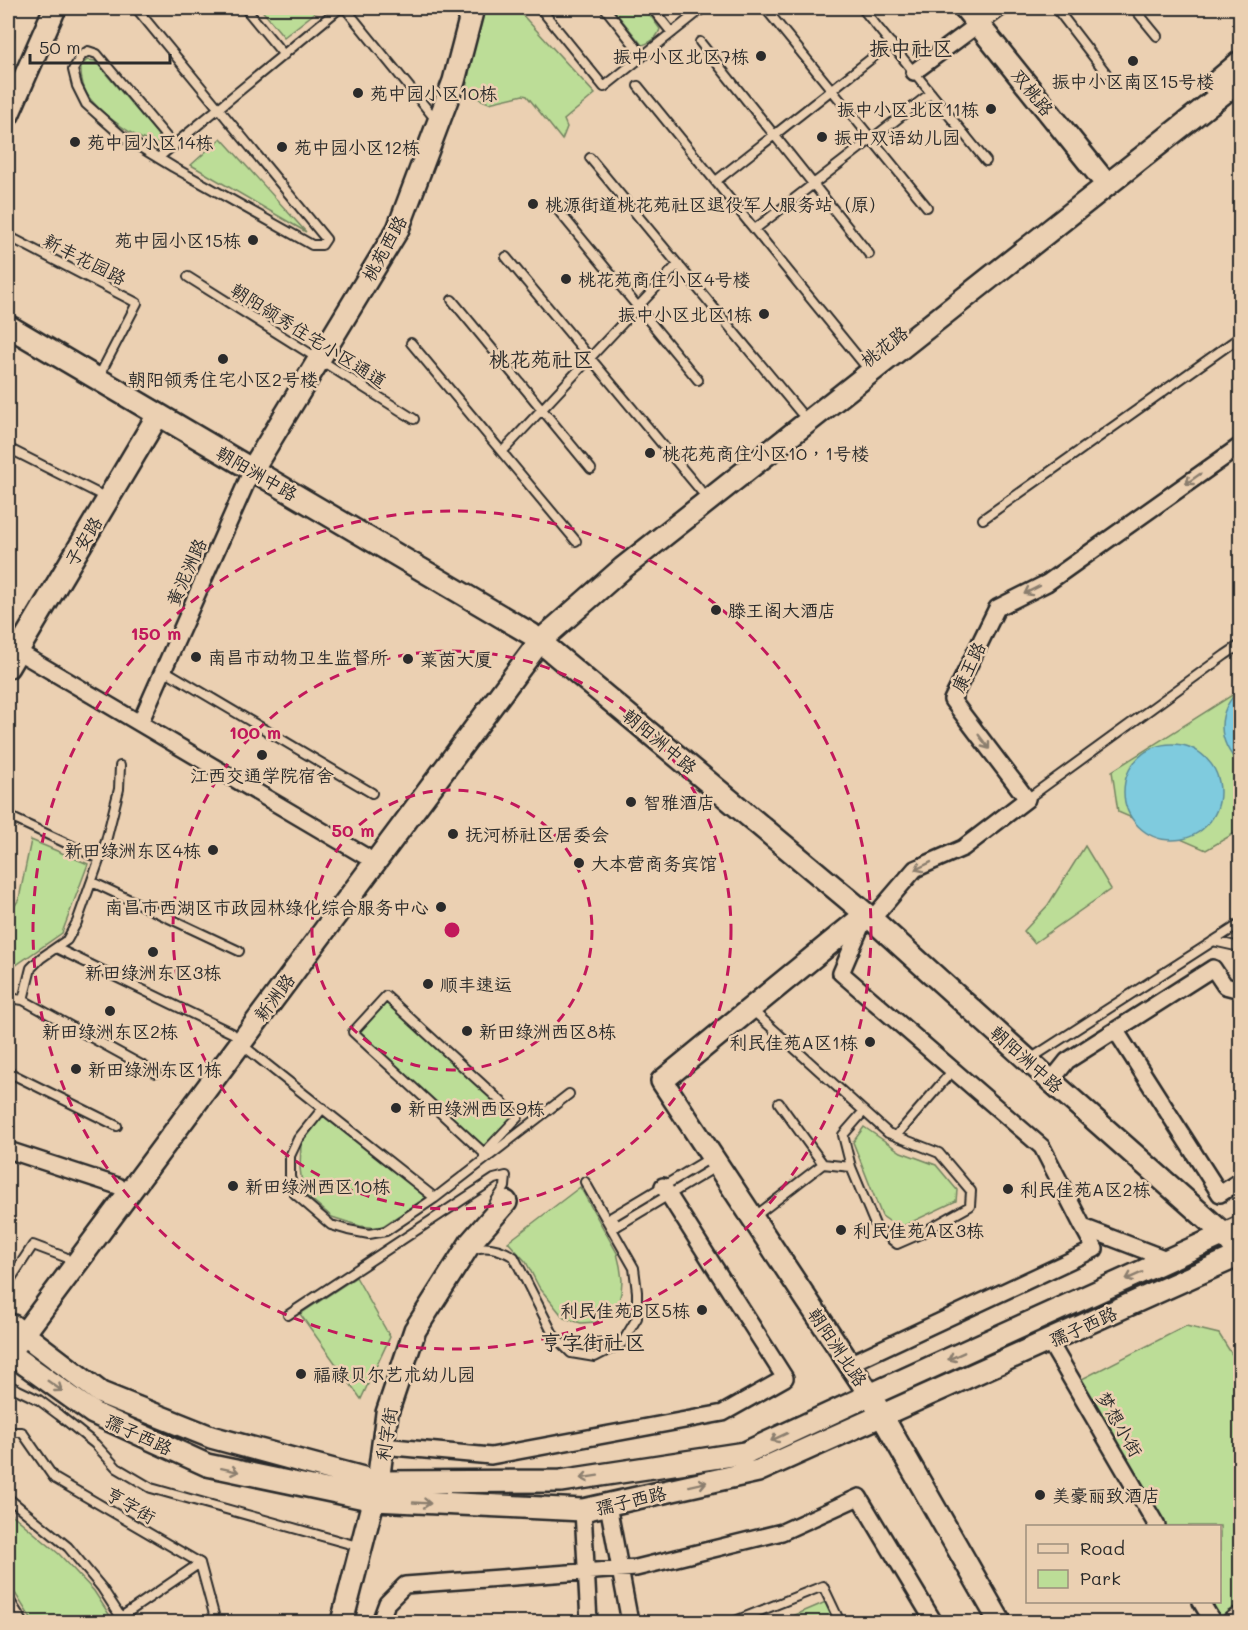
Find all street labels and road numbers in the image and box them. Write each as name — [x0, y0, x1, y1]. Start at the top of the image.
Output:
street label: 双桃路 — [1007, 63, 1059, 121]
street label: 桃苑西路 — [356, 211, 412, 285]
street label: 新丰花园路 — [39, 228, 131, 290]
street label: 朝阳领秀住宅小区通道 — [226, 277, 392, 393]
street label: 桃花路 — [855, 320, 913, 372]
street label: 朝阳洲中路 — [212, 440, 302, 506]
street label: 子安路 — [59, 512, 107, 570]
street label: 黄泥洲路 — [160, 534, 212, 610]
street label: 康王路 — [945, 637, 991, 697]
street label: 朝阳洲中路 — [618, 703, 702, 779]
street label: 新洲路 — [248, 968, 300, 1026]
street label: 朝阳洲中路 — [986, 1020, 1068, 1098]
street label: 孺子西路 — [1045, 1300, 1121, 1352]
street label: 朝阳洲北路 — [803, 1303, 873, 1391]
street label: 梦想小街 — [1092, 1387, 1148, 1461]
street label: 利字街 — [370, 1405, 402, 1463]
street label: 孺子西路 — [101, 1408, 177, 1460]
street label: 孺子西路 — [593, 1480, 669, 1520]
street label: 亨字街 — [102, 1481, 160, 1529]

